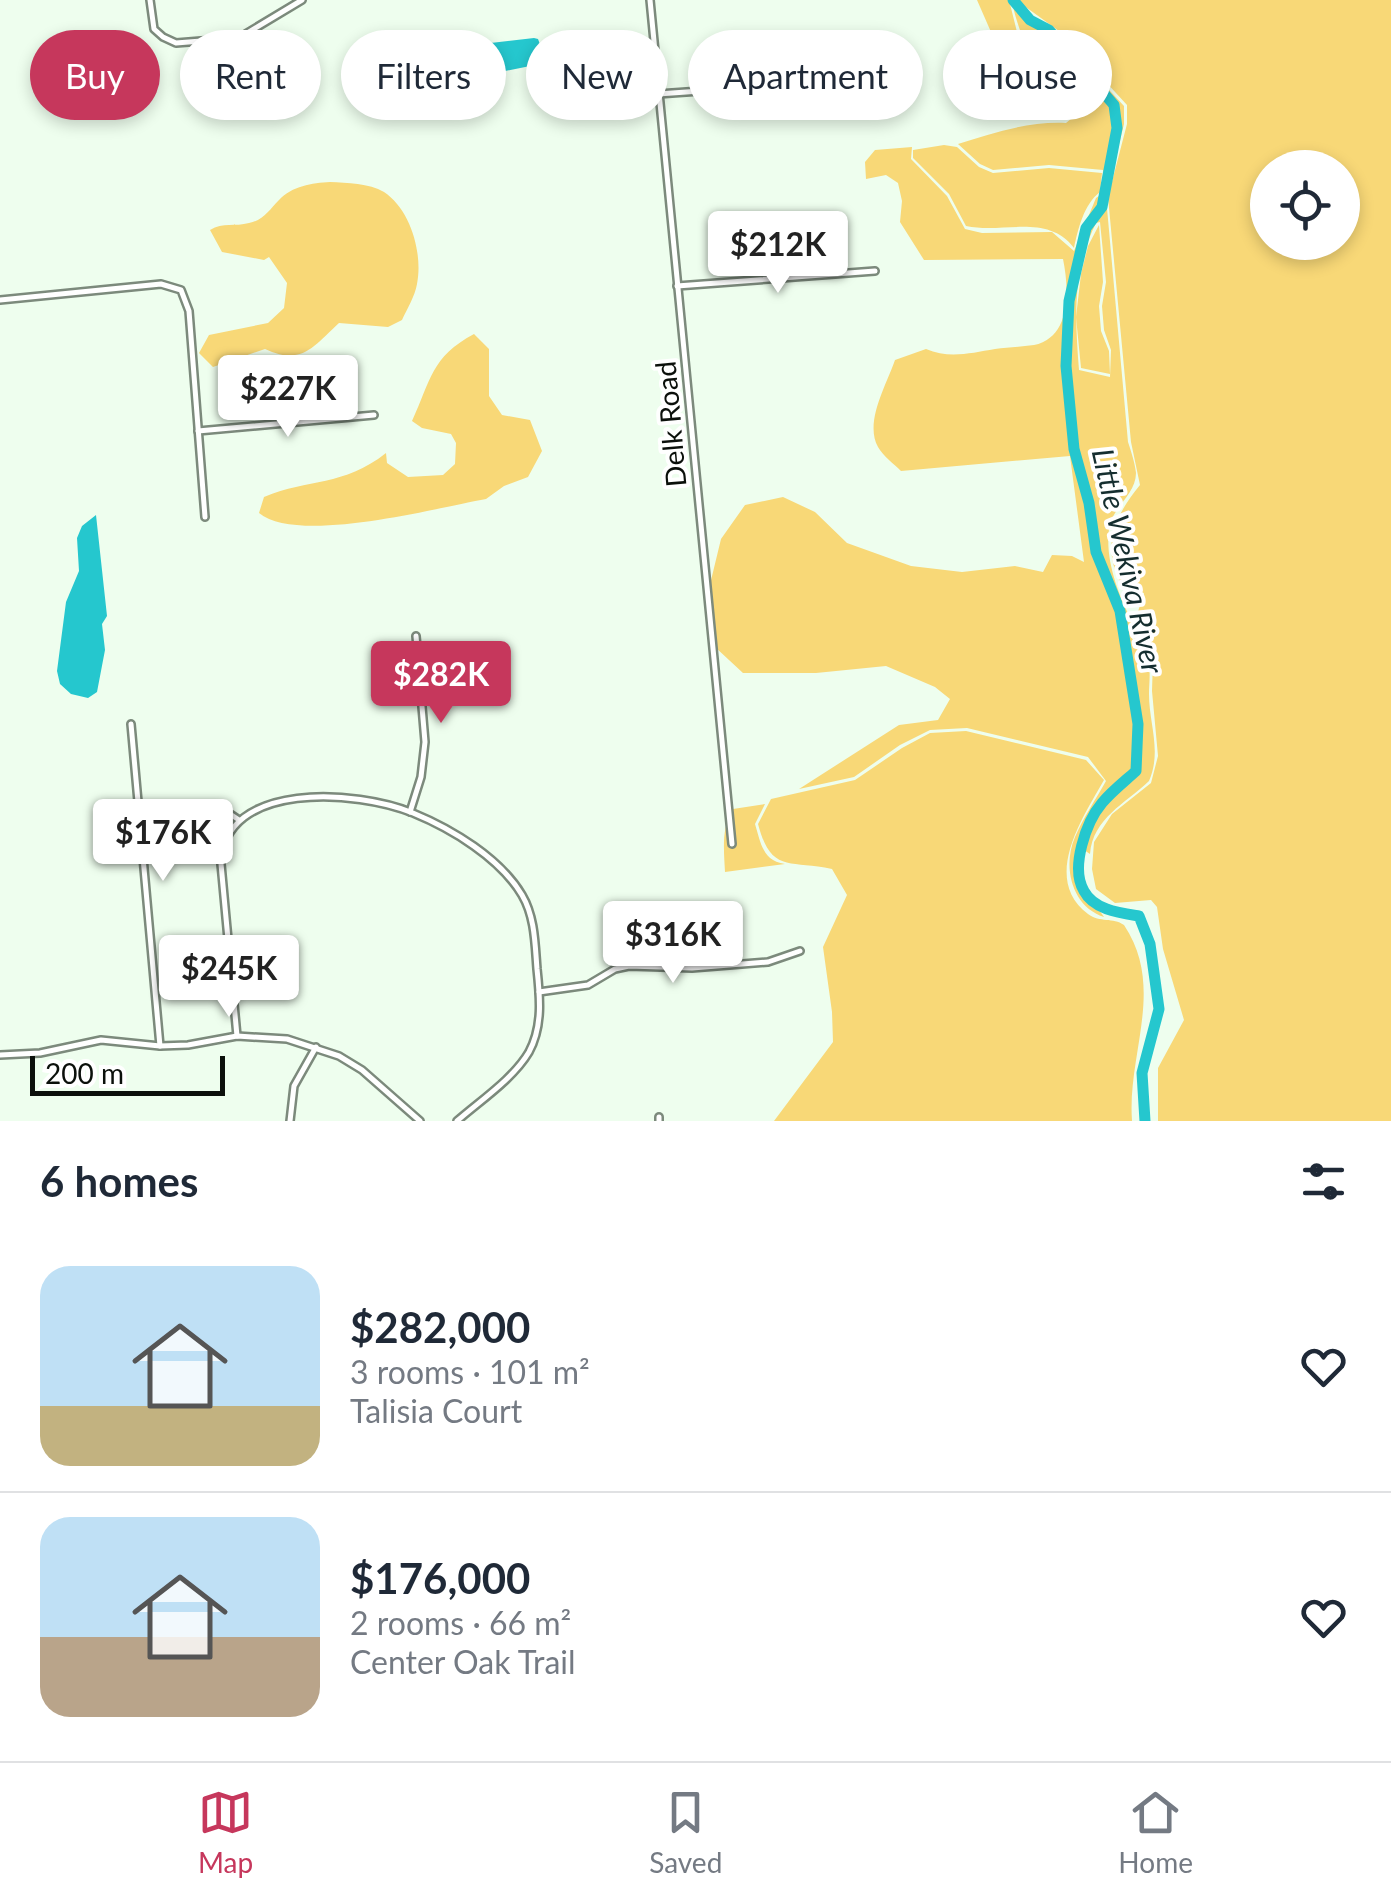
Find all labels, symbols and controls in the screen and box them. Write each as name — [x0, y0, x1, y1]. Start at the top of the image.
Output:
chip: Buy — [30, 30, 160, 120]
chip: Rent — [180, 30, 321, 120]
chip: Filters — [341, 30, 506, 120]
chip: New — [526, 30, 668, 120]
chip: Apartment — [688, 30, 923, 120]
chip: House — [943, 30, 1112, 120]
map controls — [1250, 150, 1360, 260]
button: locate — [1250, 150, 1360, 260]
pin: $212K — [708, 211, 848, 296]
text: $212K — [730, 224, 826, 263]
pin: $227K — [218, 355, 358, 440]
street label: Delk Road — [648, 360, 692, 488]
text: $227K — [240, 368, 336, 407]
water label: Little Wekiva River — [1086, 444, 1173, 677]
pin: $282K — [371, 641, 511, 726]
text: $282K — [393, 654, 489, 693]
pin: $176K — [93, 799, 233, 884]
text: $176K — [115, 812, 211, 851]
pin: $316K — [603, 901, 743, 986]
text: $316K — [625, 914, 721, 953]
pin: $245K — [159, 935, 299, 1020]
text: $245K — [181, 948, 277, 987]
scale bar — [30, 1051, 225, 1096]
text: 200 m — [45, 1056, 124, 1090]
icon: filters — [1296, 1154, 1351, 1209]
text: 6 homes — [40, 1156, 198, 1206]
text: $282,000 — [350, 1302, 530, 1352]
icon: home — [120, 1306, 240, 1426]
icon: heart — [1296, 1339, 1351, 1394]
text: 3 rooms · 101 m² — [350, 1352, 590, 1391]
text: Talisia Court — [350, 1391, 522, 1430]
text: $176,000 — [350, 1553, 530, 1603]
icon: home — [120, 1557, 240, 1677]
icon: heart — [1296, 1590, 1351, 1645]
text: 2 rooms · 66 m² — [350, 1603, 571, 1642]
text: Center Oak Trail — [350, 1642, 576, 1681]
tab: Map — [198, 1785, 253, 1879]
tab: Saved — [649, 1785, 722, 1879]
tab: Home — [1118, 1785, 1193, 1879]

